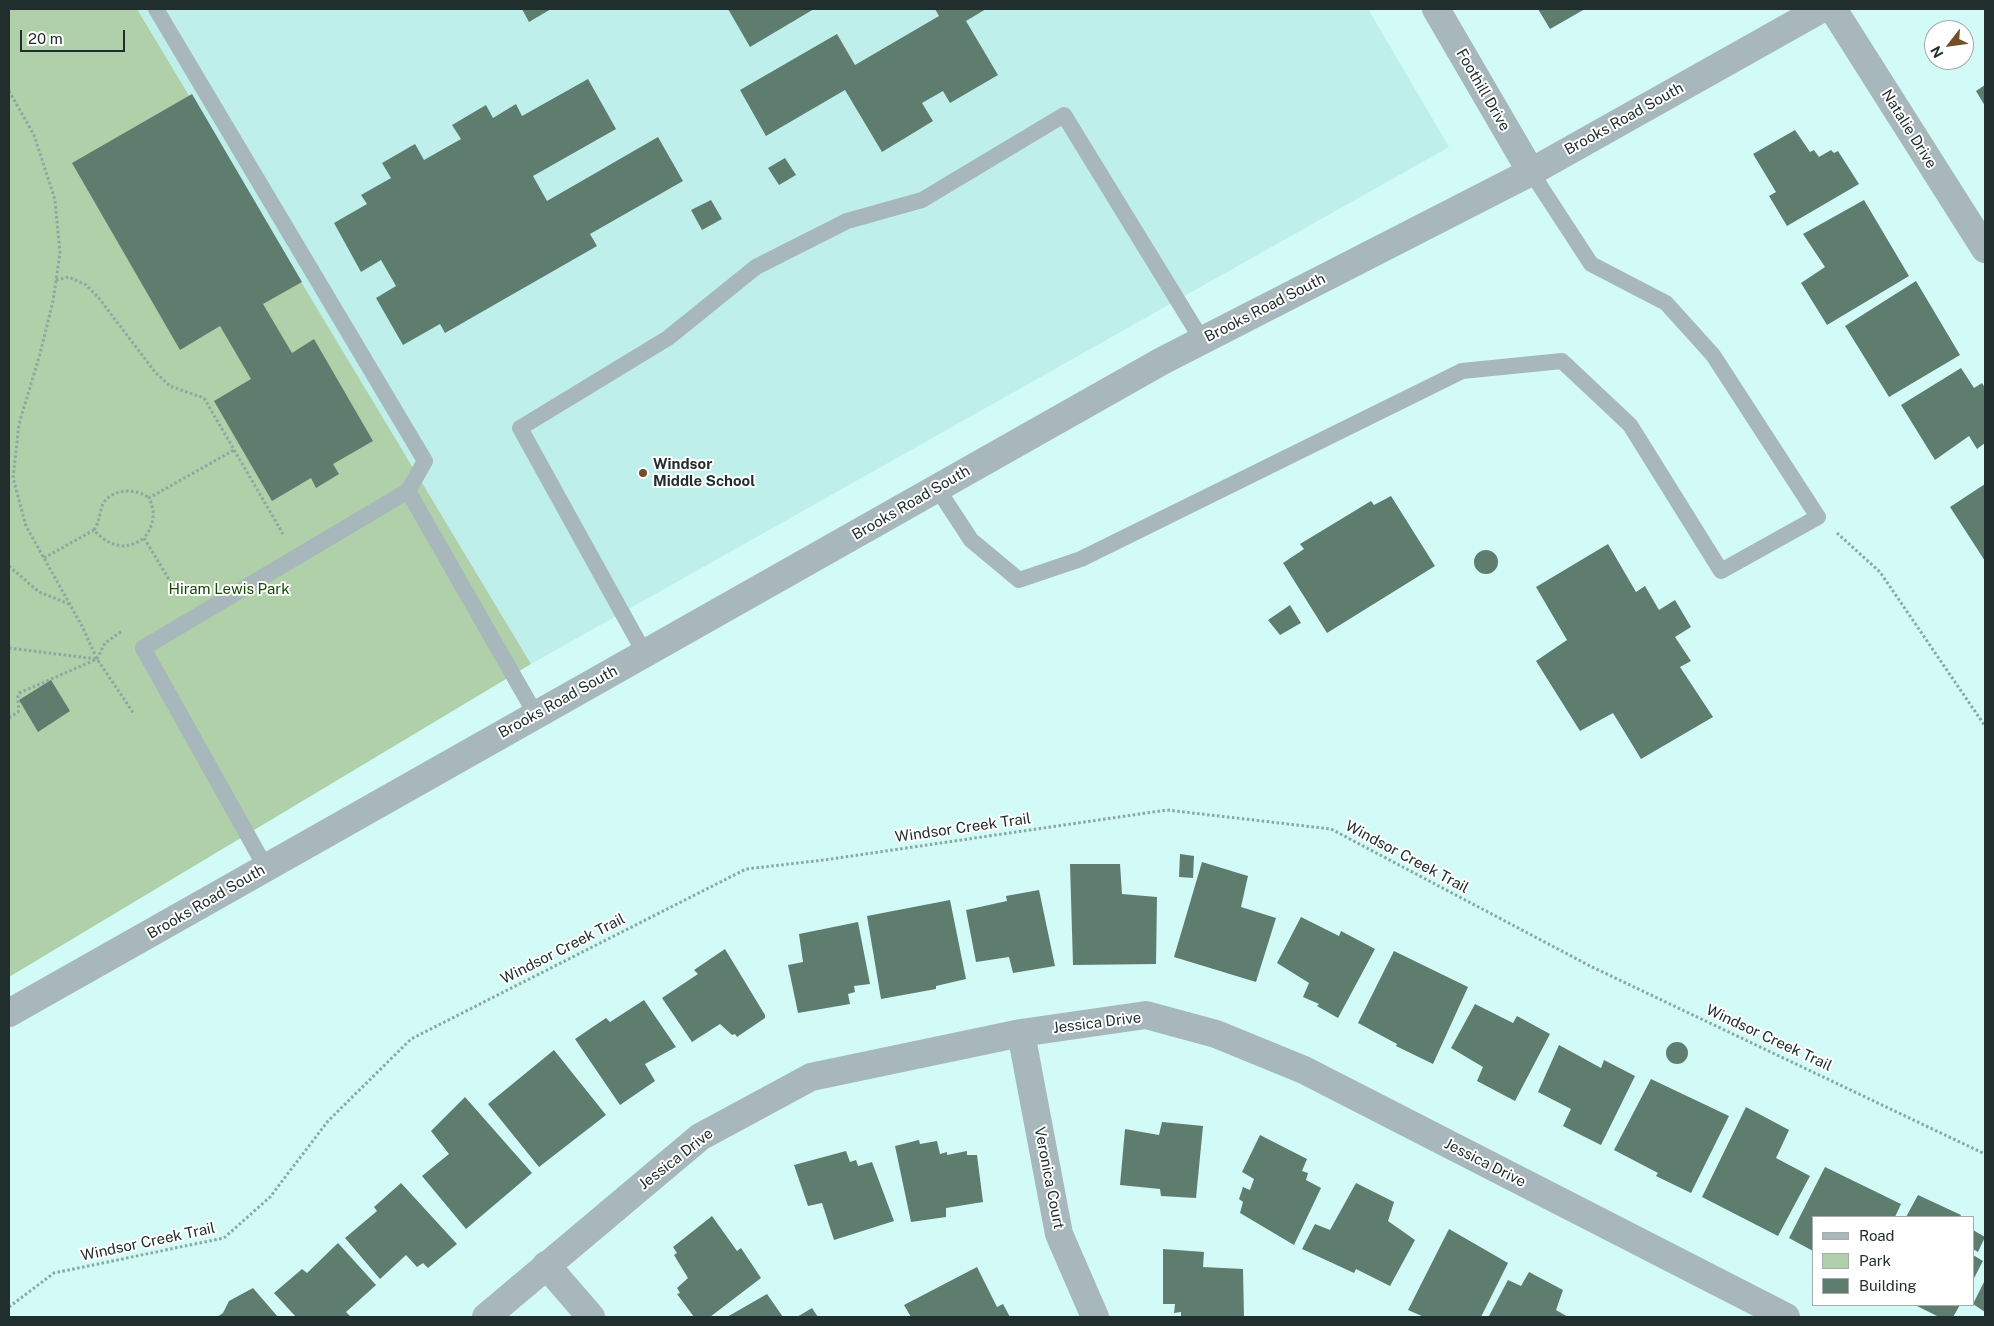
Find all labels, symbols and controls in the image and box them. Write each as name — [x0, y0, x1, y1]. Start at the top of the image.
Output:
scale bar — [22, 20, 128, 52]
north arrow — [1924, 20, 1974, 70]
text: 20 m — [28, 30, 63, 47]
text: N — [1927, 43, 1947, 61]
street label: Foothill Drive — [1452, 46, 1514, 134]
street label: Brooks Road South — [1561, 79, 1687, 159]
street label: Natalie Drive — [1878, 86, 1940, 172]
street label: Brooks Road South — [1202, 270, 1328, 346]
place label: Windsor Middle School — [653, 455, 755, 490]
street label: Brooks Road South — [849, 462, 973, 544]
marker: Windsor Middle School — [637, 467, 649, 479]
park label: Hiram Lewis Park — [168, 580, 290, 598]
street label: Brooks Road South — [495, 662, 621, 742]
street label: Windsor Creek Trail — [894, 810, 1032, 846]
street label: Windsor Creek Trail — [1342, 817, 1472, 897]
street label: Brooks Road South — [144, 861, 268, 943]
street label: Windsor Creek Trail — [498, 910, 628, 988]
street label: Windsor Creek Trail — [1703, 1001, 1835, 1075]
street label: Jessica Drive — [1052, 1009, 1142, 1037]
street label: Jessica Drive — [635, 1125, 717, 1193]
street label: Veronica Court — [1030, 1125, 1068, 1231]
street label: Jessica Drive — [1441, 1135, 1529, 1191]
legend — [1812, 1216, 1974, 1306]
street label: Windsor Creek Trail — [79, 1219, 217, 1265]
text: Road — [1859, 1227, 1895, 1244]
text: Park — [1859, 1252, 1891, 1269]
text: Building — [1859, 1277, 1917, 1294]

